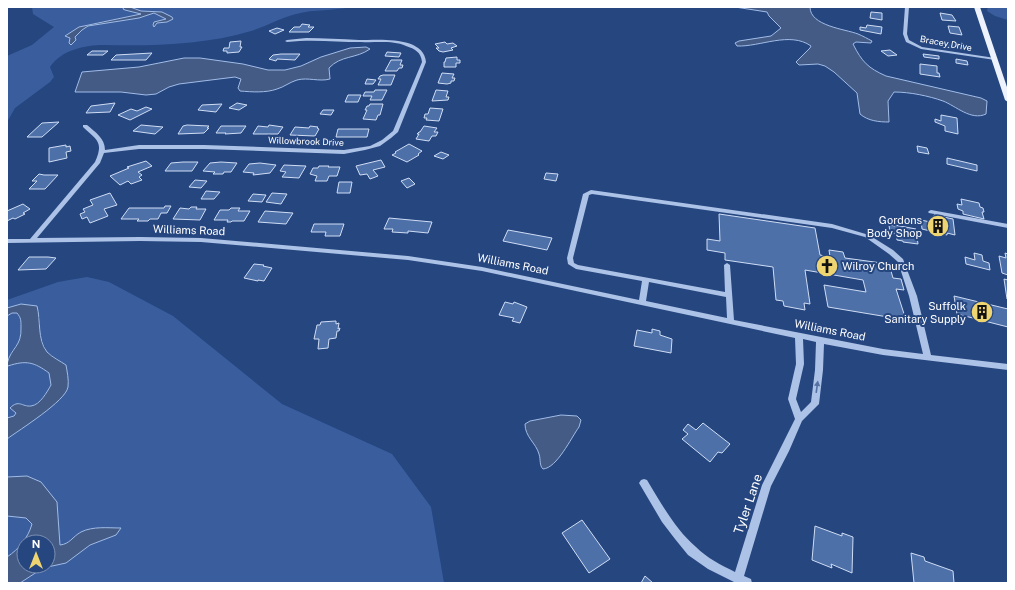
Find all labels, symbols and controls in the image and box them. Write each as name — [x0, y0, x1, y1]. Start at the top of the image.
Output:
street label: Bracey Drive — [919, 33, 973, 53]
street label: Willowbrook Drive — [268, 134, 344, 148]
building icon: Gordons Body Shop — [925, 213, 951, 239]
place label: Gordons Body Shop — [867, 214, 922, 239]
street label: Williams Road — [153, 223, 225, 237]
street label: Williams Road — [476, 251, 550, 277]
church icon: Wilroy Church — [814, 253, 840, 279]
place label: Wilroy Church — [842, 260, 914, 272]
building icon: Suffolk Sanitary Supply — [969, 299, 995, 325]
place label: Suffolk Sanitary Supply — [884, 300, 966, 325]
street label: Williams Road — [793, 317, 867, 343]
one-way arrow — [814, 381, 820, 393]
street label: Tyler Lane — [731, 472, 765, 536]
north arrow — [16, 534, 56, 574]
text: N — [32, 538, 40, 550]

